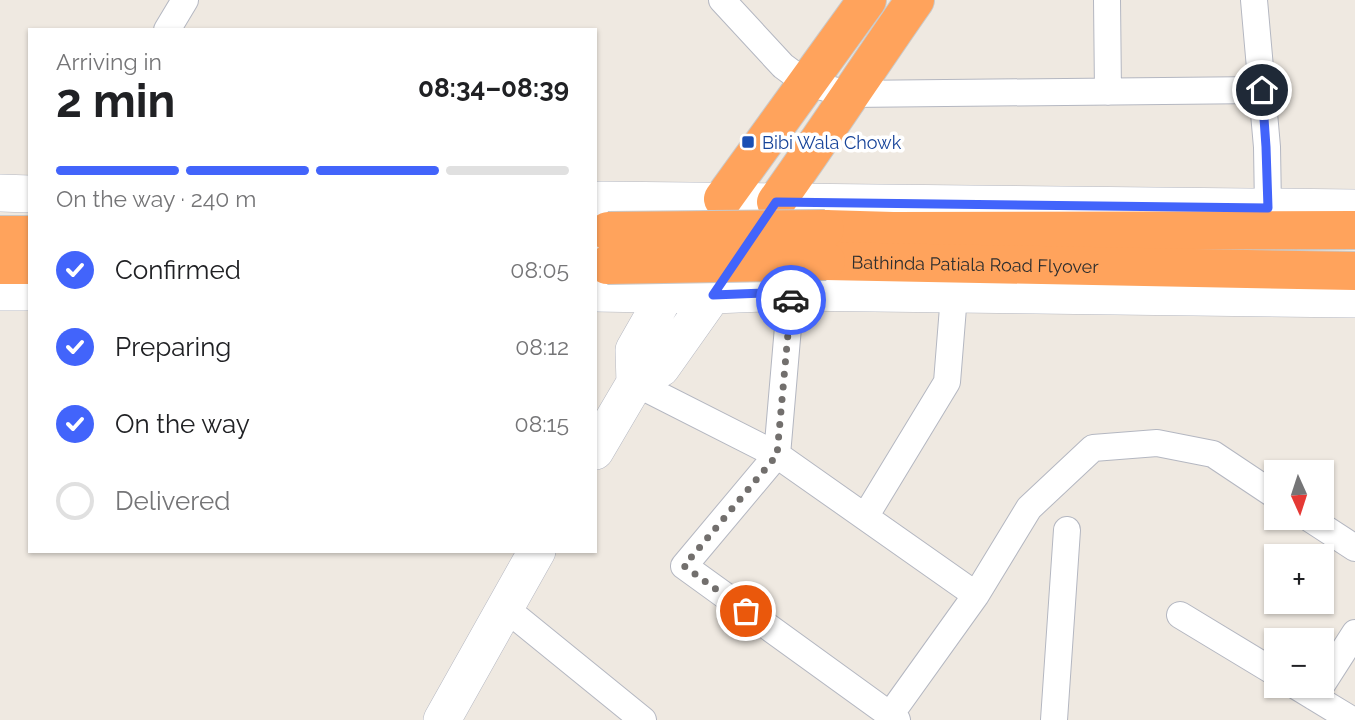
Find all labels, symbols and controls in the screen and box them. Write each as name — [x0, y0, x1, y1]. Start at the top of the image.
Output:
text: Arriving in — [56, 48, 162, 75]
pin — [1232, 60, 1292, 120]
icon: home — [1243, 71, 1281, 109]
text: 08:34–08:39 — [418, 73, 569, 103]
text: 2 min — [56, 74, 175, 128]
place label: Bibi Wala Chowk — [762, 132, 902, 153]
marker: Bibi Wala Chowk — [740, 134, 756, 150]
text: On the way · 240 m — [56, 185, 256, 212]
icon: check — [56, 251, 94, 289]
street label: Bathinda Patiala Road Flyover — [851, 251, 1099, 277]
text: Confirmed — [115, 255, 241, 285]
text: 08:05 — [510, 256, 569, 283]
courier — [756, 265, 826, 335]
icon: car — [772, 281, 810, 319]
icon: check — [56, 328, 94, 366]
text: Preparing — [115, 332, 231, 362]
text: 08:12 — [515, 333, 569, 360]
icon: check — [56, 405, 94, 443]
text: On the way — [115, 409, 250, 439]
text: 08:15 — [515, 410, 569, 437]
north arrow — [1264, 460, 1334, 530]
map controls — [1264, 460, 1334, 698]
text: Delivered — [115, 486, 230, 516]
button: + — [1264, 544, 1334, 614]
pin — [716, 581, 776, 641]
icon: bag — [727, 592, 765, 630]
button: − — [1264, 628, 1334, 698]

